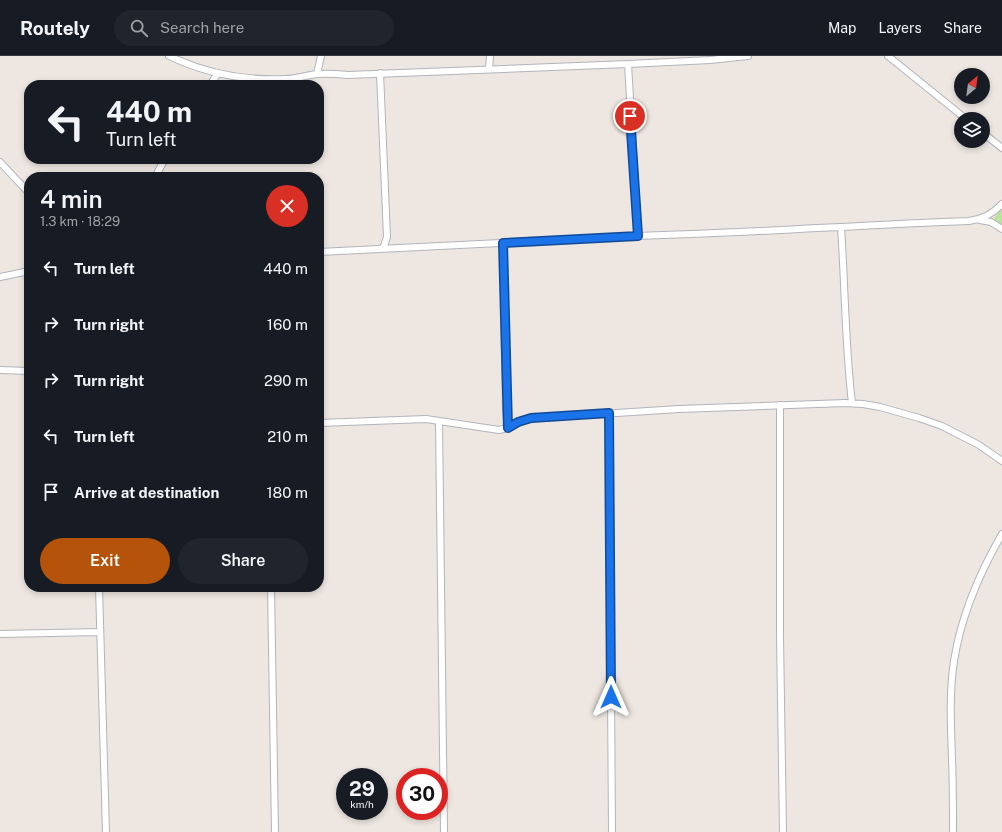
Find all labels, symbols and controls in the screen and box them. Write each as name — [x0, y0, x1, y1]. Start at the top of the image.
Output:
search box — [114, 10, 394, 46]
text: Routely — [20, 17, 90, 39]
icon: search — [128, 17, 150, 39]
text: Search here — [160, 19, 244, 36]
text: Map — [828, 20, 856, 36]
text: Layers — [878, 20, 922, 36]
text: Share — [944, 20, 982, 36]
north arrow — [954, 68, 990, 104]
map controls — [954, 68, 990, 148]
text: 440 m — [106, 95, 192, 128]
icon: left — [40, 96, 92, 148]
pin — [613, 99, 647, 133]
icon: arrive — [619, 105, 641, 127]
button: layers — [954, 112, 990, 148]
text: Turn left — [106, 129, 176, 150]
text: 4 min — [40, 185, 103, 213]
button: close — [266, 185, 308, 227]
text: 1.3 km · 18:29 — [40, 214, 120, 229]
icon: left — [40, 257, 62, 279]
text: Turn left — [74, 260, 135, 277]
text: 440 m — [263, 260, 308, 277]
icon: right — [40, 313, 62, 335]
text: Turn right — [74, 316, 144, 333]
text: 160 m — [267, 316, 308, 333]
icon: right — [40, 369, 62, 391]
text: Turn right — [74, 372, 144, 389]
text: 290 m — [264, 372, 308, 389]
icon: left — [40, 425, 62, 447]
text: Turn left — [74, 428, 135, 445]
text: 210 m — [267, 428, 308, 445]
icon: arrive — [40, 481, 62, 503]
text: Arrive at destination — [74, 484, 219, 501]
text: 180 m — [266, 484, 308, 501]
button: Exit — [40, 538, 170, 584]
button: Share — [178, 538, 308, 584]
position arrow — [590, 676, 632, 718]
speed limit sign: 30 — [396, 768, 448, 820]
text: 29 — [349, 777, 375, 801]
text: km/h — [350, 798, 374, 810]

